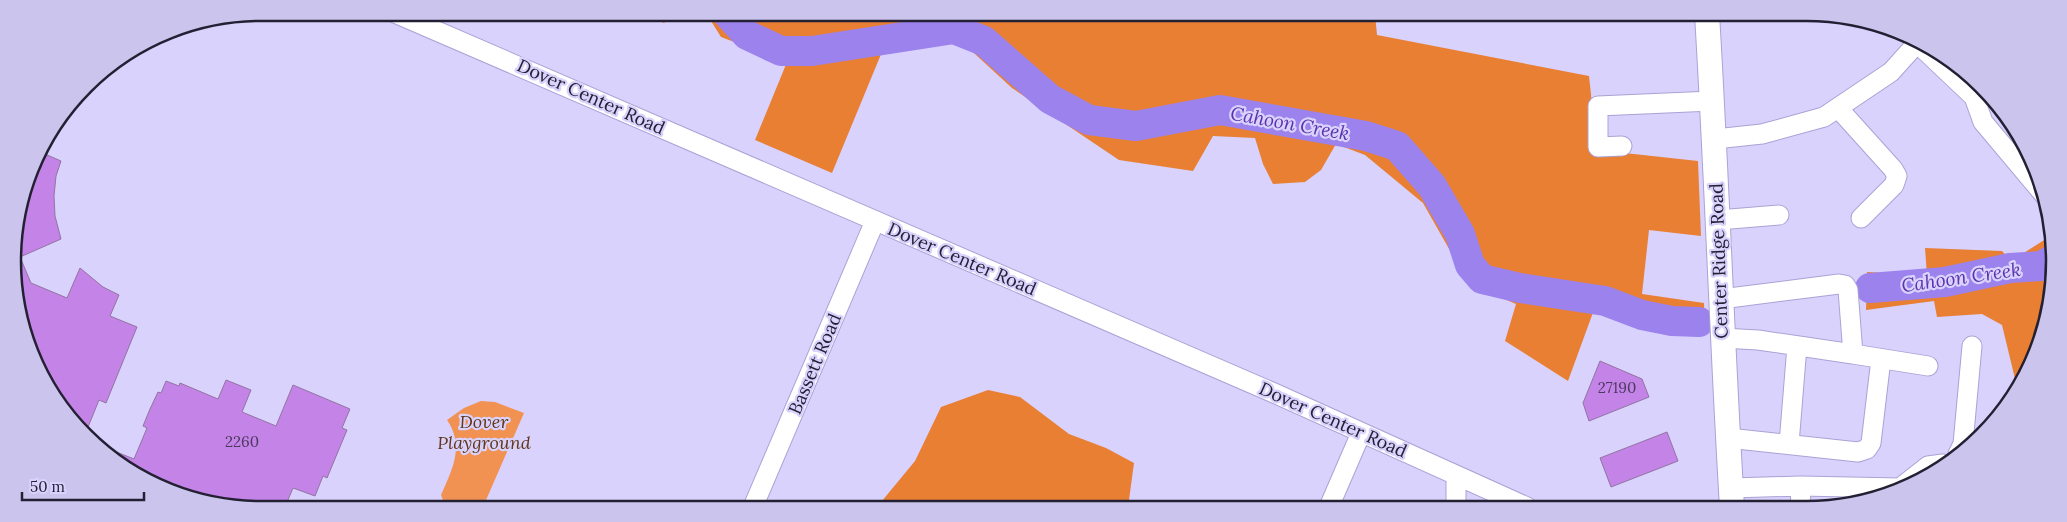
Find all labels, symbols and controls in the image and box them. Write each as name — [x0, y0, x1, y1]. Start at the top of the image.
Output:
street label: Dover Center Road — [514, 54, 669, 140]
water label: Cahoon Creek — [1229, 101, 1351, 145]
street label: Center Ridge Road — [1704, 183, 1733, 339]
street label: Dover Center Road — [884, 217, 1040, 300]
water label: Cahoon Creek — [1900, 257, 2022, 297]
street label: Bassett Road — [783, 310, 846, 418]
street label: Dover Center Road — [1256, 377, 1411, 463]
house number: 27190 — [1598, 378, 1636, 397]
park label: Dover Playground — [437, 410, 531, 454]
house number: 2260 — [225, 432, 259, 451]
scale bar — [22, 470, 145, 502]
text: 50 m — [30, 477, 65, 496]

